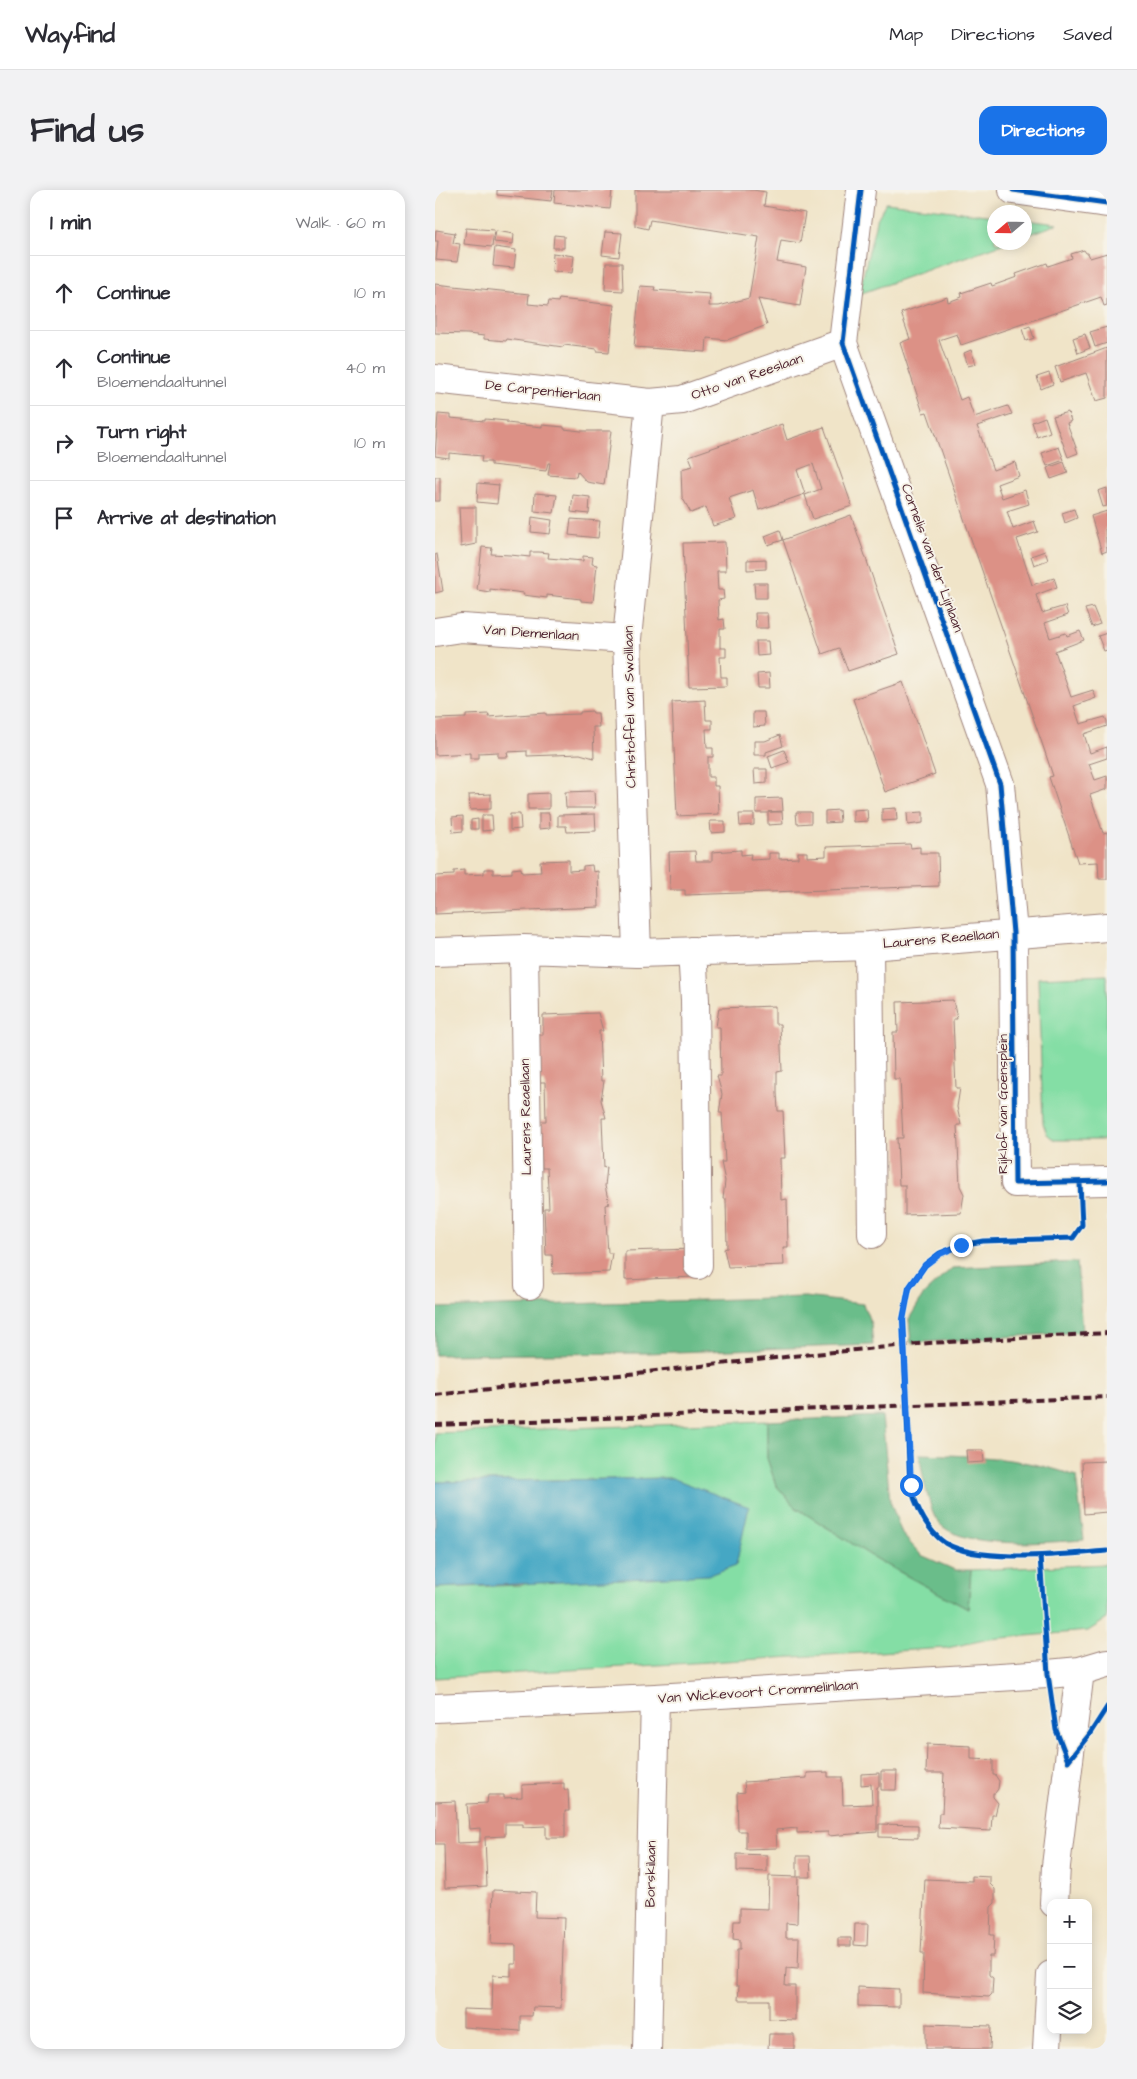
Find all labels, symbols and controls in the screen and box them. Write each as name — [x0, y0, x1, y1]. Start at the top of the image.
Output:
text: Wayfind — [25, 18, 115, 52]
text: Map — [889, 22, 923, 47]
text: Directions — [951, 22, 1035, 47]
text: Saved — [1063, 22, 1112, 47]
text: Find us — [30, 106, 144, 155]
button: Directions — [979, 106, 1107, 155]
north arrow — [987, 205, 1032, 250]
text: 1 min — [50, 208, 91, 237]
text: Walk · 60 m — [295, 212, 385, 234]
icon: ahead — [50, 279, 78, 307]
text: Continue — [97, 280, 171, 307]
text: 10 m — [354, 282, 385, 304]
text: Continue — [97, 344, 171, 371]
street label: Otto van Reeslaan — [689, 349, 805, 405]
icon: ahead — [50, 354, 78, 382]
text: 40 m — [345, 357, 385, 379]
text: Bloemendaaltunnel — [97, 371, 226, 393]
street label: De Carpentierlaan — [484, 375, 602, 407]
text: Turn right — [97, 419, 186, 446]
icon: right — [50, 429, 78, 457]
text: 10 m — [354, 432, 385, 454]
text: Bloemendaaltunnel — [97, 446, 226, 468]
street label: Cornelis van der Lijnlaan — [896, 481, 968, 635]
icon: arrive — [50, 504, 78, 532]
text: Arrive at destination — [97, 505, 276, 532]
street label: Van Diemenlaan — [482, 620, 580, 646]
street label: Christoffel van Swolllaan — [619, 626, 641, 788]
street label: Laurens Reaellaan — [882, 924, 1000, 954]
street label: Rijklof van Goensplein — [993, 1034, 1013, 1174]
street label: Laurens Reaellaan — [515, 1058, 537, 1176]
route end — [950, 1234, 973, 1257]
route start — [900, 1474, 923, 1497]
street label: Van Wickevoort Crommelinlaan — [657, 1675, 859, 1709]
street label: Borskilaan — [640, 1840, 662, 1908]
map controls — [1047, 1899, 1092, 2034]
button: + — [1047, 1899, 1092, 1944]
button: − — [1047, 1944, 1092, 1989]
button: layers — [1047, 1989, 1092, 2034]

